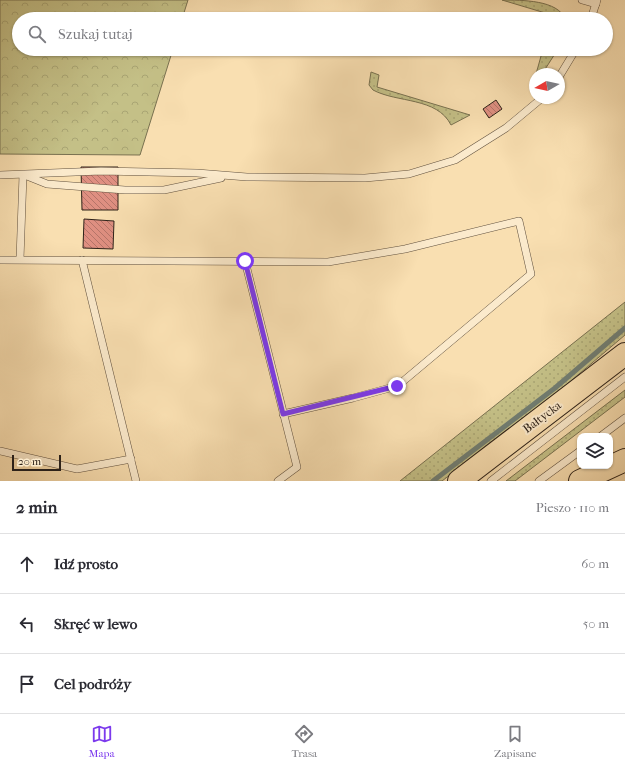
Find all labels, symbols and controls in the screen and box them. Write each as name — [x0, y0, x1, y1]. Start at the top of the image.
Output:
search box — [12, 12, 613, 56]
icon: search — [26, 23, 48, 45]
text: Szukaj tutaj — [58, 25, 132, 43]
north arrow — [529, 68, 565, 104]
route start — [236, 252, 254, 270]
route end — [388, 377, 406, 395]
street label: Bałtycka — [520, 398, 564, 436]
map controls — [577, 433, 613, 469]
button: layers — [577, 433, 613, 469]
scale bar — [12, 453, 61, 472]
text: 20 m — [18, 455, 41, 468]
text: 2 min — [16, 497, 57, 517]
text: Pieszo · 110 m — [536, 500, 609, 515]
icon: ahead — [16, 553, 38, 575]
text: Idź prosto — [54, 555, 118, 573]
text: 60 m — [581, 556, 609, 571]
icon: left — [16, 613, 38, 635]
text: Skręć w lewo — [54, 615, 137, 633]
text: 50 m — [583, 616, 609, 631]
icon: arrive — [16, 673, 38, 695]
text: Cel podróży — [54, 675, 131, 693]
tab: Mapa — [88, 723, 115, 760]
tab: Trasa — [292, 723, 317, 760]
tab: Zapisane — [494, 723, 537, 760]

